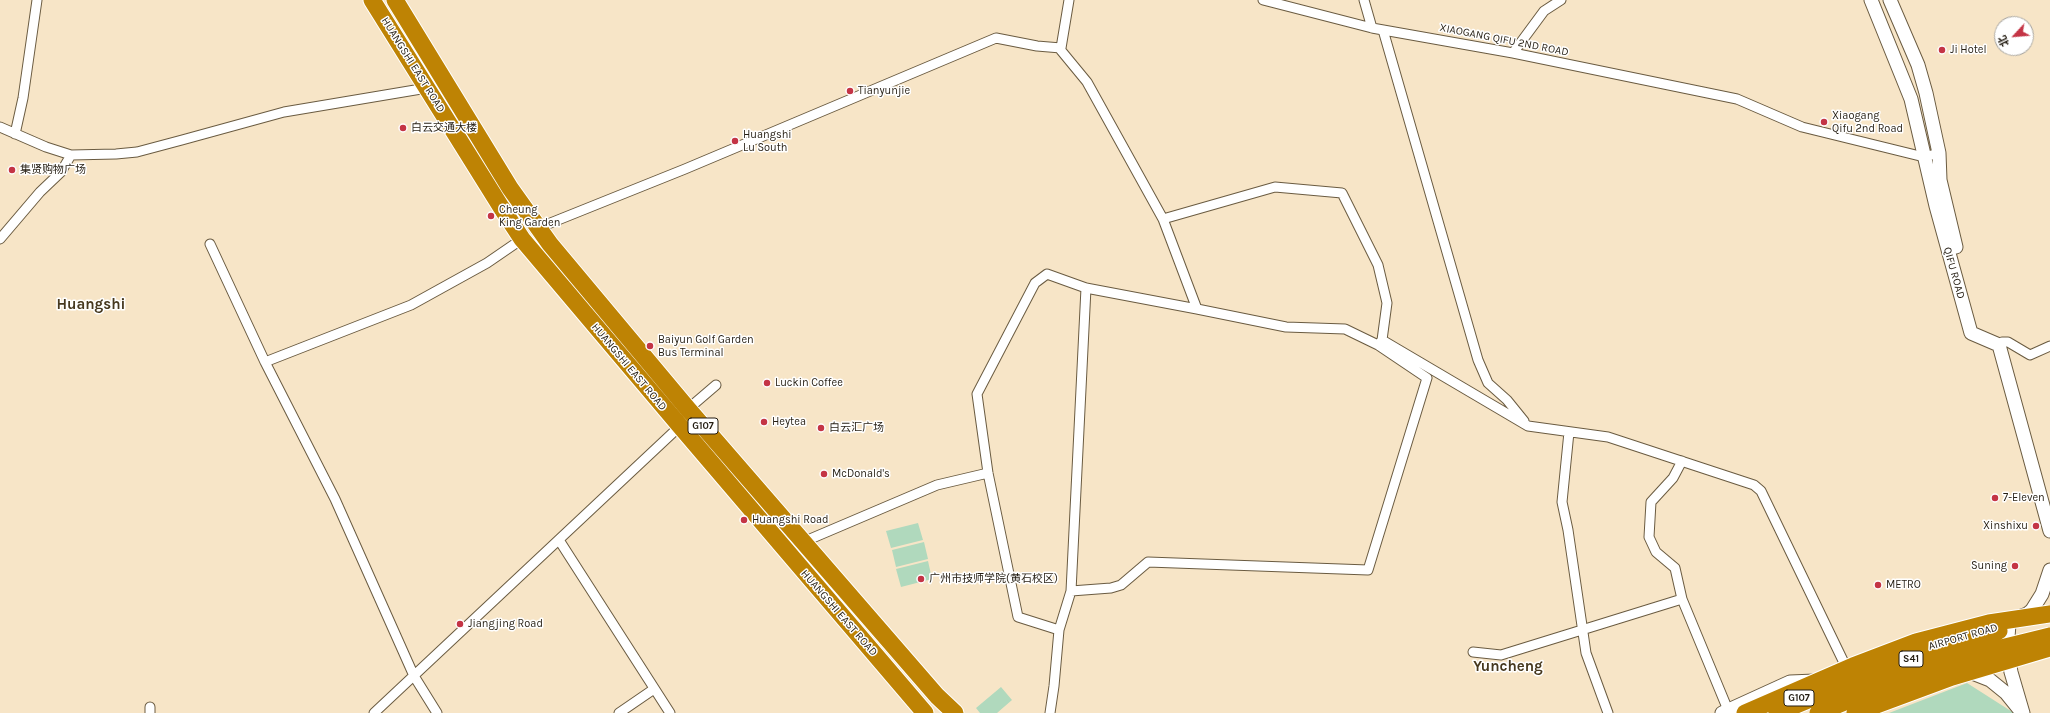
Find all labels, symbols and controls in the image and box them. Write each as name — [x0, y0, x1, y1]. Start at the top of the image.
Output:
street label: HUANGSHI EAST ROAD — [378, 15, 448, 115]
north arrow — [1994, 16, 2034, 56]
street label: XIAOGANG QIFU 2ND ROAD — [1438, 21, 1570, 59]
text: 北 — [1995, 33, 2012, 49]
place label: Ji Hotel — [1950, 43, 1987, 57]
marker: Ji Hotel — [1937, 45, 1947, 55]
place label: Tianyunjie — [858, 84, 910, 98]
marker: Tianyunjie — [845, 86, 855, 96]
place label: Xiaogang Qifu 2nd Road — [1832, 109, 1903, 135]
marker: Xiaogang Qifu 2nd Road — [1819, 117, 1829, 127]
place label: 白云交通大楼 — [411, 121, 477, 135]
marker: 白云交通大楼 — [398, 123, 408, 133]
place label: Huangshi Lu South — [743, 128, 792, 154]
marker: Huangshi Lu South — [730, 136, 740, 146]
place label: 集贤购物广场 — [20, 163, 86, 177]
marker: 集贤购物广场 — [7, 165, 17, 175]
place label: Cheung King Garden — [499, 203, 560, 229]
marker: Cheung King Garden — [486, 211, 496, 221]
street label: QIFU ROAD — [1940, 246, 1968, 300]
district label: Huangshi — [56, 296, 126, 314]
street label: HUANGSHI EAST ROAD — [589, 321, 669, 413]
place label: Baiyun Golf Garden Bus Terminal — [658, 333, 754, 359]
marker: Baiyun Golf Garden Bus Terminal — [645, 341, 655, 351]
place label: Luckin Coffee — [775, 376, 843, 390]
marker: Luckin Coffee — [762, 378, 772, 388]
place label: Heytea — [772, 415, 806, 429]
marker: Heytea — [759, 417, 769, 427]
road number: G107 — [688, 418, 718, 434]
place label: 白云汇广场 — [829, 421, 884, 435]
marker: 白云汇广场 — [816, 423, 826, 433]
place label: McDonald's — [832, 467, 890, 481]
marker: McDonald's — [819, 469, 829, 479]
place label: 7-Eleven — [2003, 491, 2045, 505]
marker: 7-Eleven — [1990, 493, 2000, 503]
place label: Huangshi Road — [752, 513, 829, 527]
marker: Huangshi Road — [739, 515, 749, 525]
place label: Xinshixu — [1983, 519, 2028, 533]
marker: Xinshixu — [2031, 521, 2041, 531]
place label: Suning — [1971, 559, 2007, 573]
marker: Suning — [2010, 561, 2020, 571]
street label: HUANGSHI EAST ROAD — [798, 567, 880, 659]
place label: 广州市技师学院(黄石校区) — [929, 572, 1058, 586]
marker: 广州市技师学院(黄石校区) — [916, 574, 926, 584]
place label: METRO — [1886, 578, 1921, 592]
marker: METRO — [1873, 580, 1883, 590]
place label: Jiangjing Road — [468, 617, 543, 631]
marker: Jiangjing Road — [455, 619, 465, 629]
street label: AIRPORT ROAD — [1927, 621, 1999, 653]
road number: S41 — [1899, 651, 1923, 667]
district label: Yuncheng — [1473, 658, 1543, 676]
road number: G107 — [1784, 690, 1814, 706]

